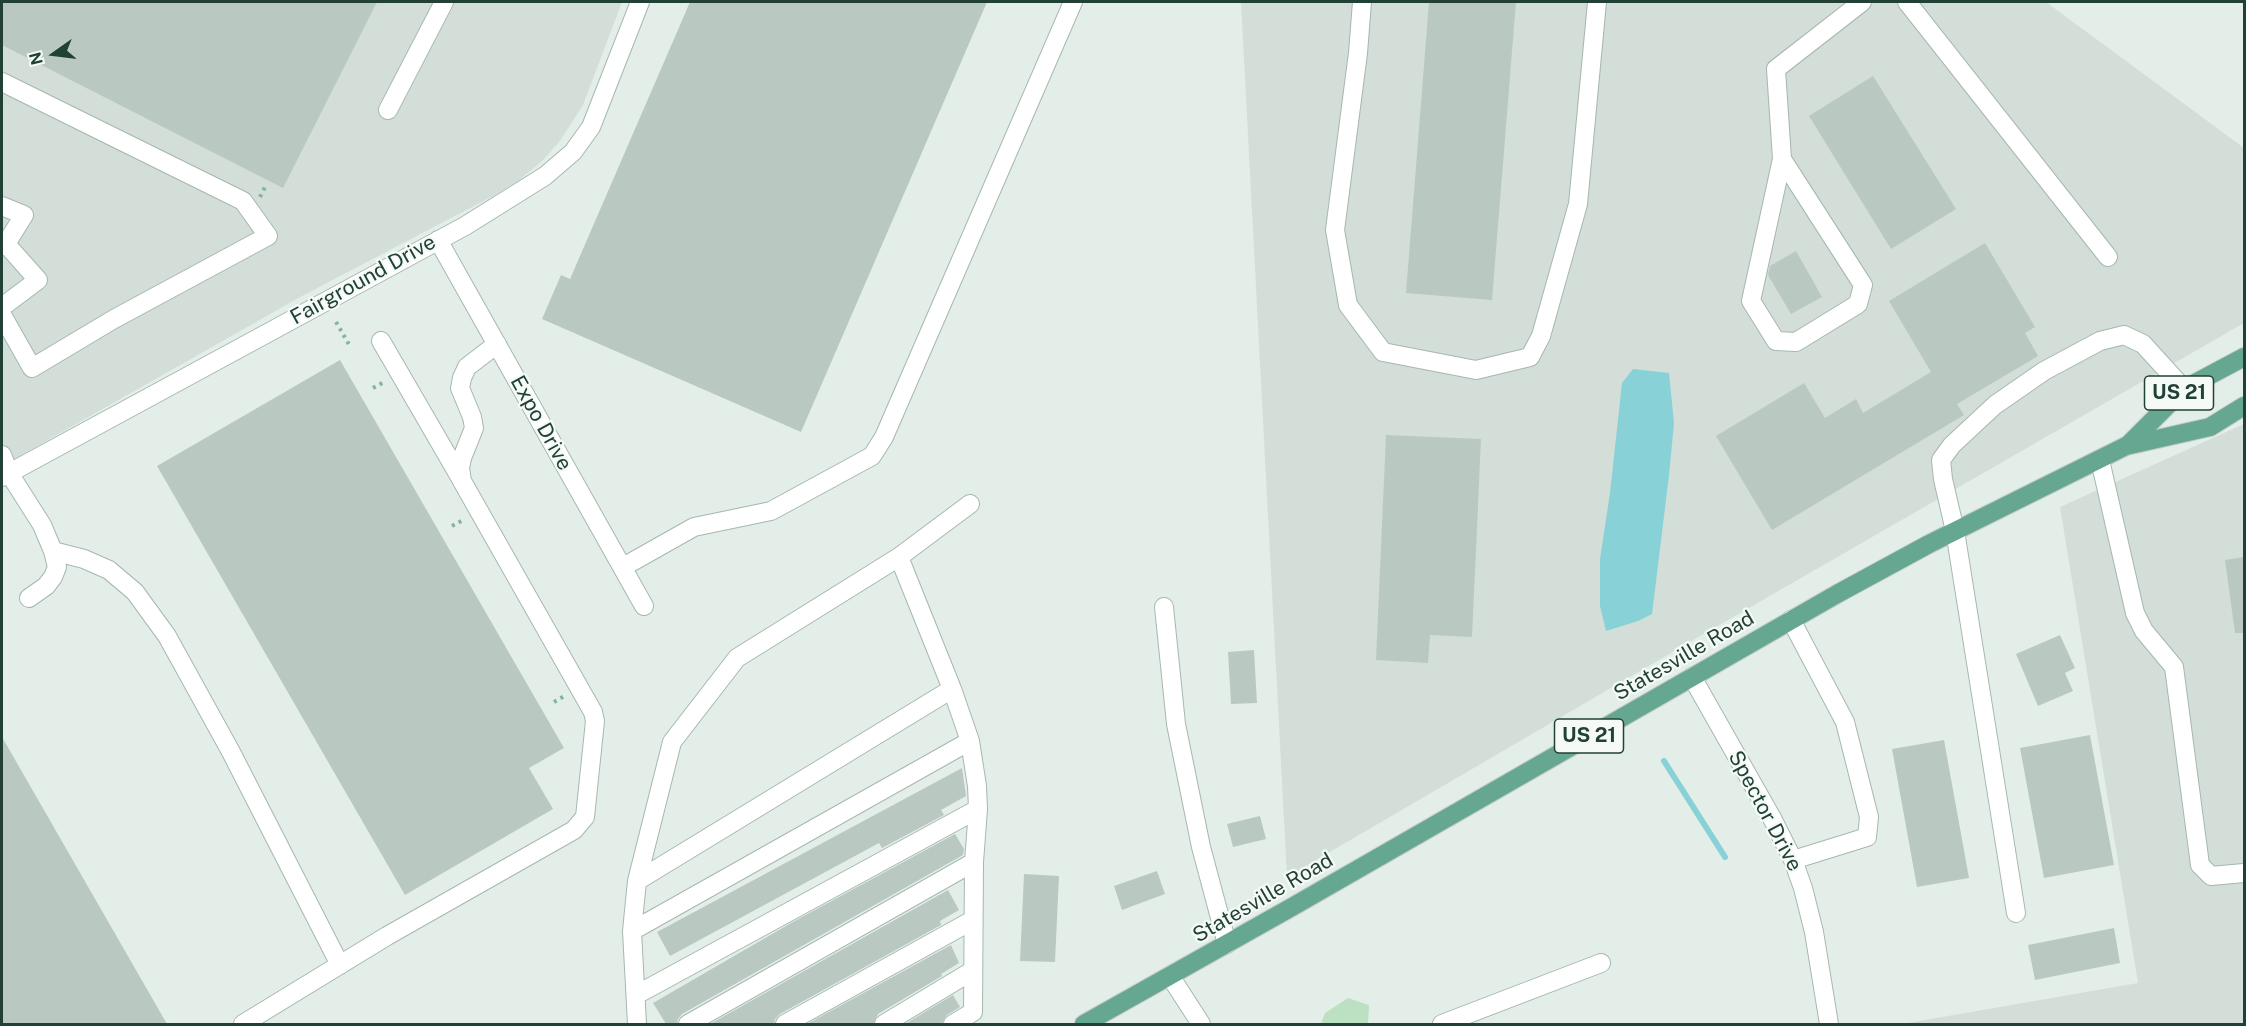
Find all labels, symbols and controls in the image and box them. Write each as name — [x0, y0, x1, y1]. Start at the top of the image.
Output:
north arrow — [24, 24, 84, 84]
text: N — [25, 50, 47, 67]
street label: Fairground Drive — [286, 230, 440, 330]
street label: Expo Drive — [505, 371, 577, 475]
road number: US 21 — [2144, 376, 2214, 410]
street label: Statesville Road — [1609, 606, 1759, 706]
road number: US 21 — [1554, 719, 1624, 753]
street label: Spector Drive — [1723, 746, 1807, 876]
street label: Statesville Road — [1188, 848, 1338, 948]

